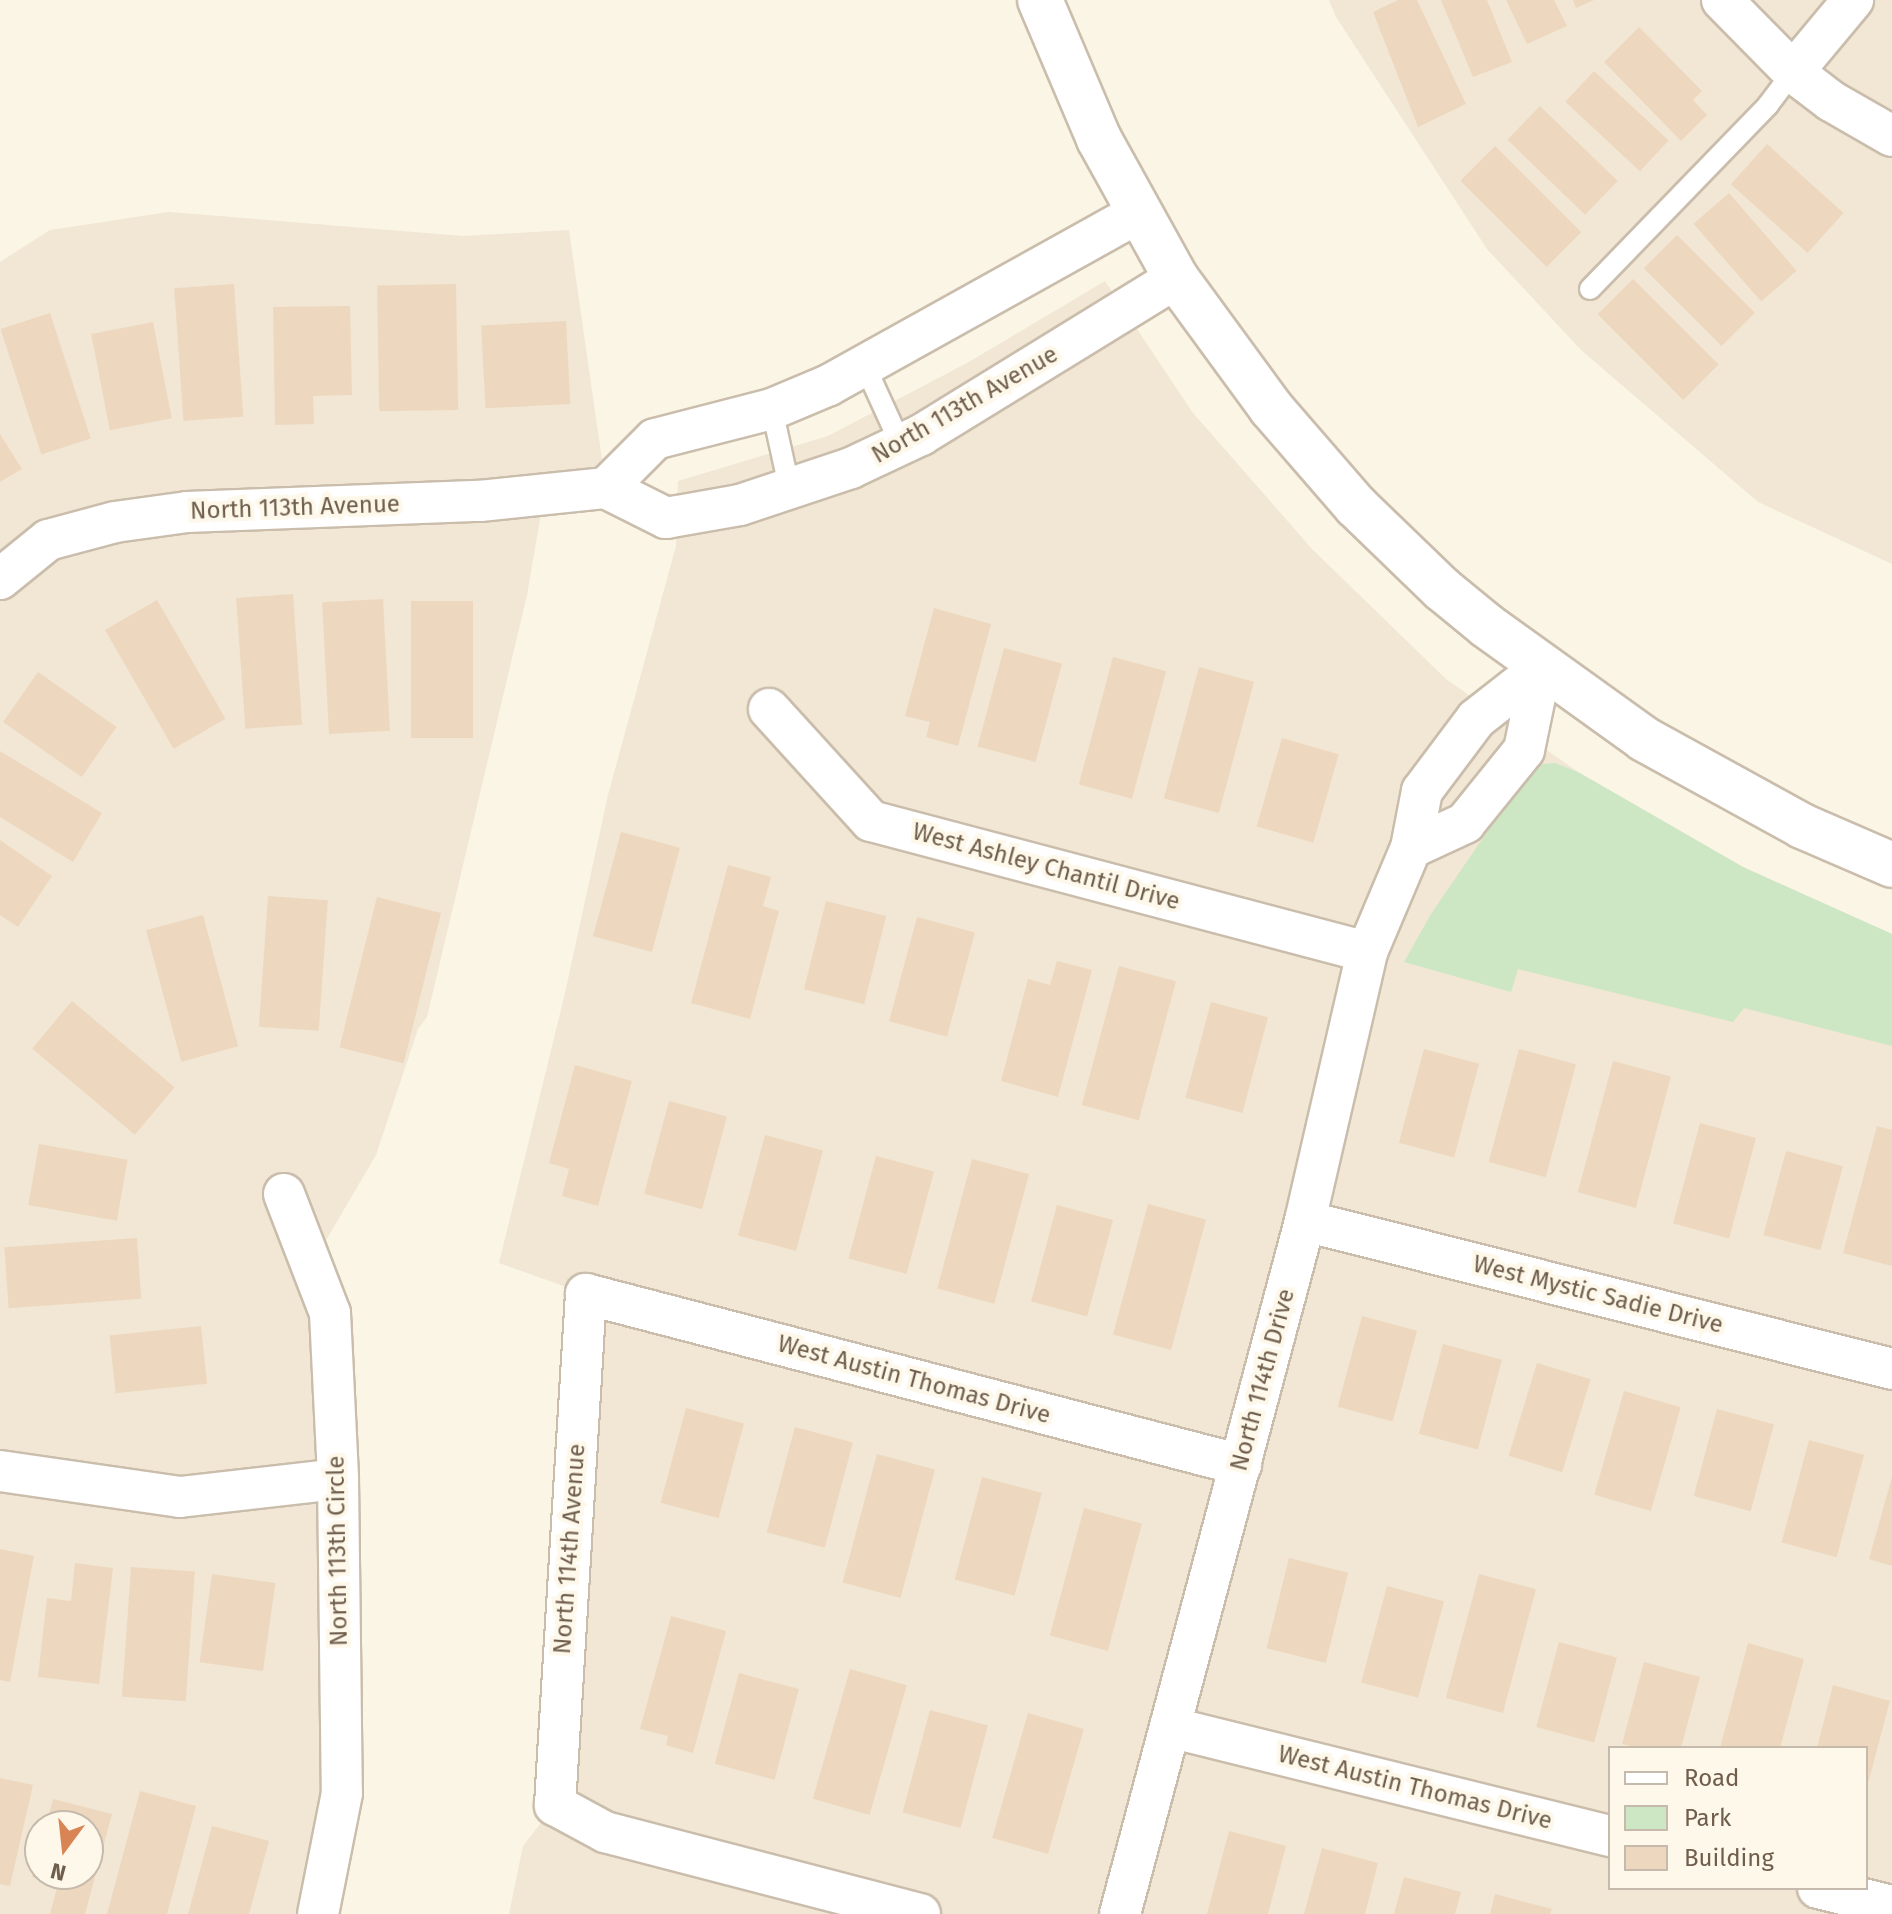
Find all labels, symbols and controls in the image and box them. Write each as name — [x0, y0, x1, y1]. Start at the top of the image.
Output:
street label: North 113th Avenue — [867, 340, 1063, 470]
street label: North 113th Avenue — [190, 490, 400, 526]
street label: West Ashley Chantil Drive — [909, 817, 1183, 917]
street label: West Mystic Sadie Drive — [1470, 1250, 1726, 1340]
street label: North 114th Drive — [1225, 1286, 1301, 1474]
street label: West Austin Thomas Drive — [774, 1330, 1054, 1430]
street label: North 114th Avenue — [548, 1443, 592, 1655]
street label: North 113th Circle — [322, 1456, 354, 1646]
street label: West Austin Thomas Drive — [1275, 1740, 1555, 1836]
legend — [1608, 1746, 1868, 1890]
text: Road — [1684, 1764, 1739, 1792]
text: Park — [1684, 1804, 1731, 1832]
north arrow — [24, 1810, 104, 1890]
text: Building — [1684, 1844, 1774, 1872]
text: N — [48, 1857, 69, 1887]

